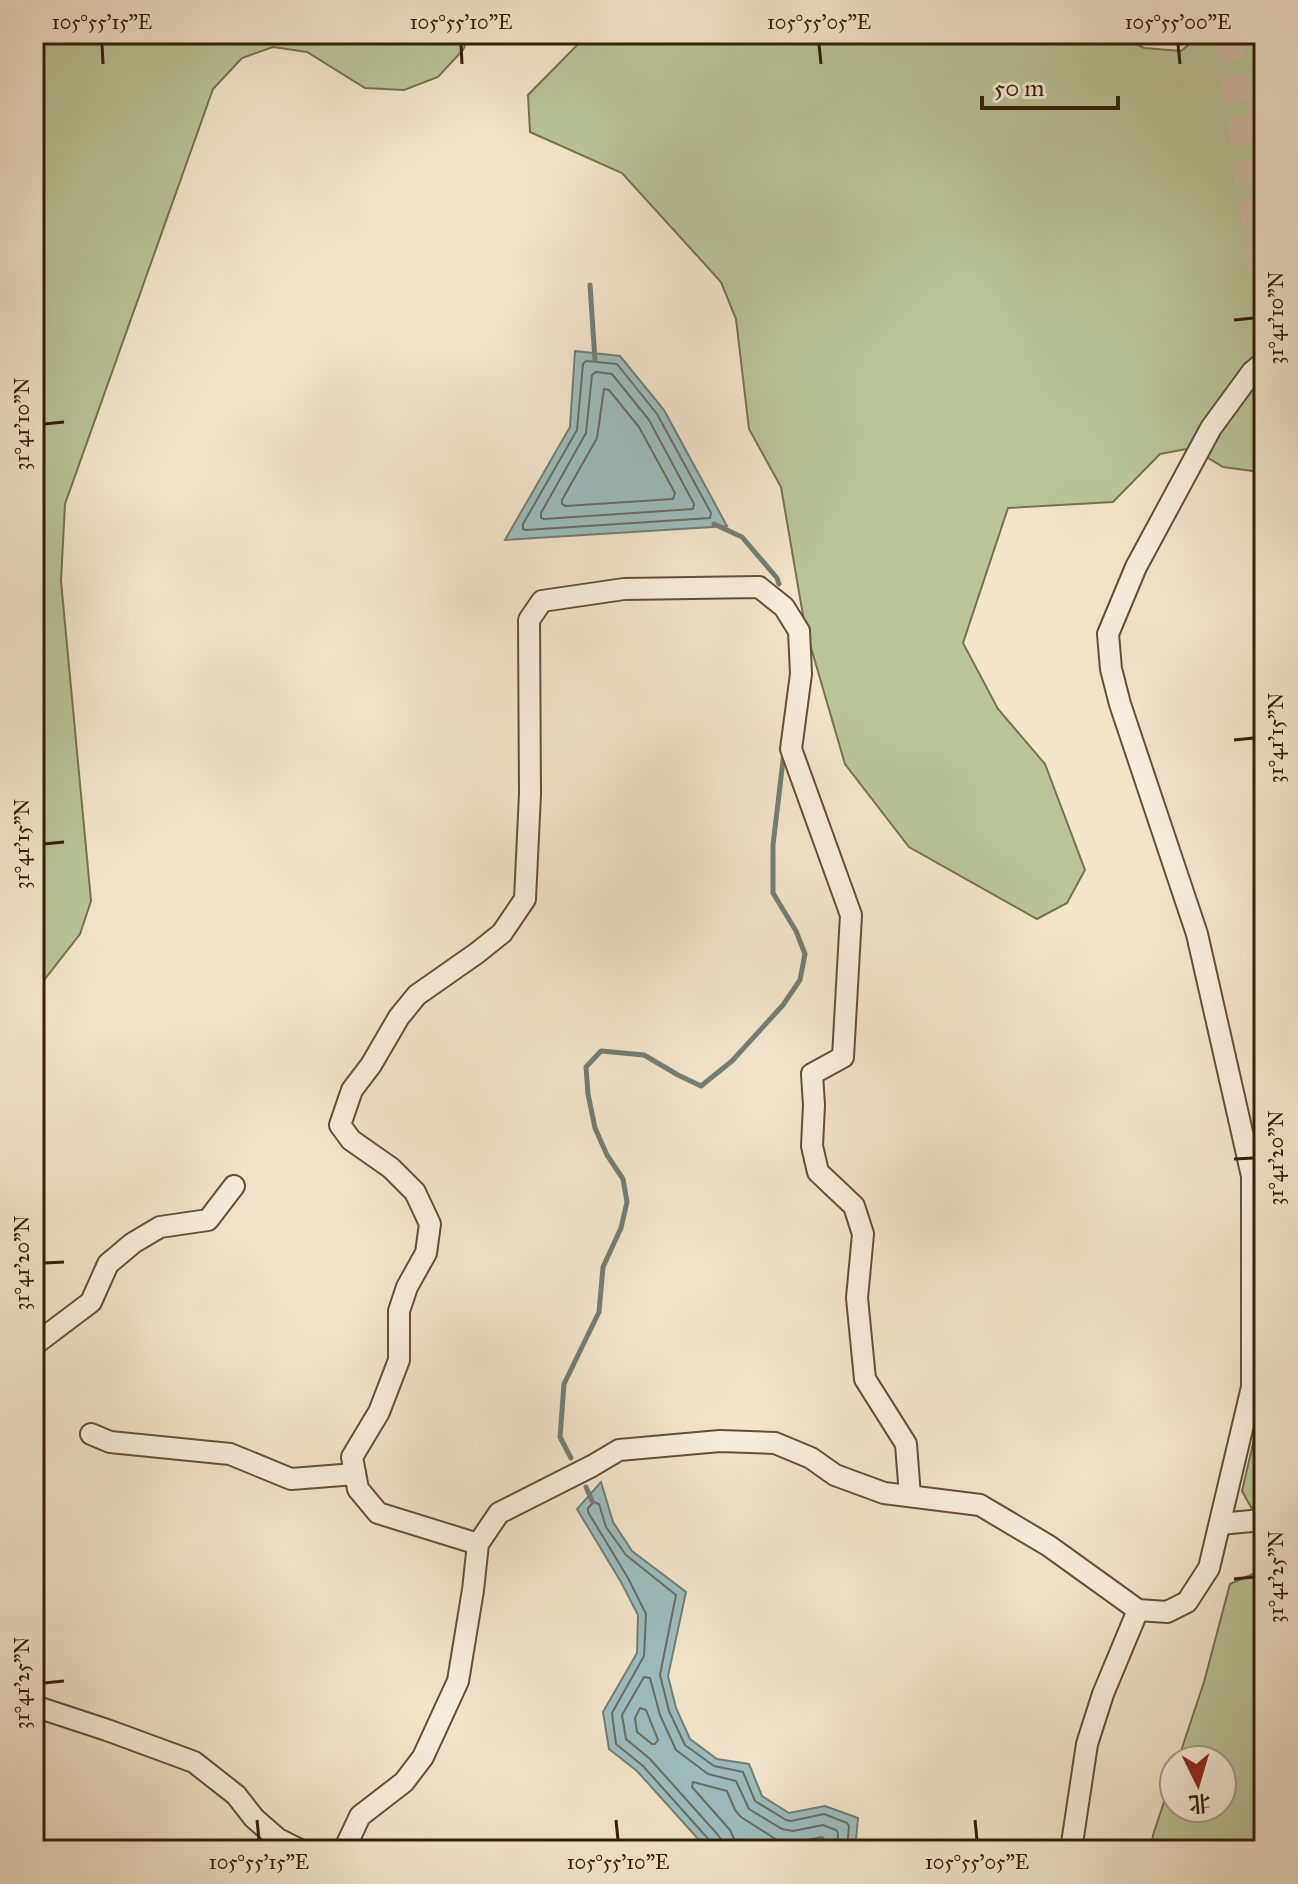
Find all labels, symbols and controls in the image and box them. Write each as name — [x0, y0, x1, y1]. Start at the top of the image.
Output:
text: 105°55'15"E — [52, 10, 152, 34]
text: 105°55'10"E — [410, 10, 512, 34]
text: 105°55'05"E — [767, 10, 871, 34]
text: 105°55'00"E — [1125, 10, 1231, 34]
scale bar — [982, 60, 1118, 110]
text: 50 m — [994, 73, 1044, 103]
text: 31°41'10"N — [1264, 272, 1288, 364]
text: 31°41'10"N — [10, 378, 34, 470]
text: 31°41'15"N — [1264, 693, 1288, 783]
text: 31°41'15"N — [10, 799, 34, 889]
text: 31°41'20"N — [1264, 1110, 1288, 1205]
text: 31°41'20"N — [10, 1215, 34, 1310]
text: 31°41'25"N — [1264, 1531, 1288, 1623]
text: 31°41'25"N — [10, 1637, 34, 1729]
north arrow — [1158, 1744, 1238, 1824]
text: 北 — [1188, 1789, 1212, 1818]
text: 105°55'15"E — [209, 1850, 309, 1874]
text: 105°55'10"E — [567, 1850, 669, 1874]
text: 105°55'05"E — [925, 1850, 1029, 1874]

